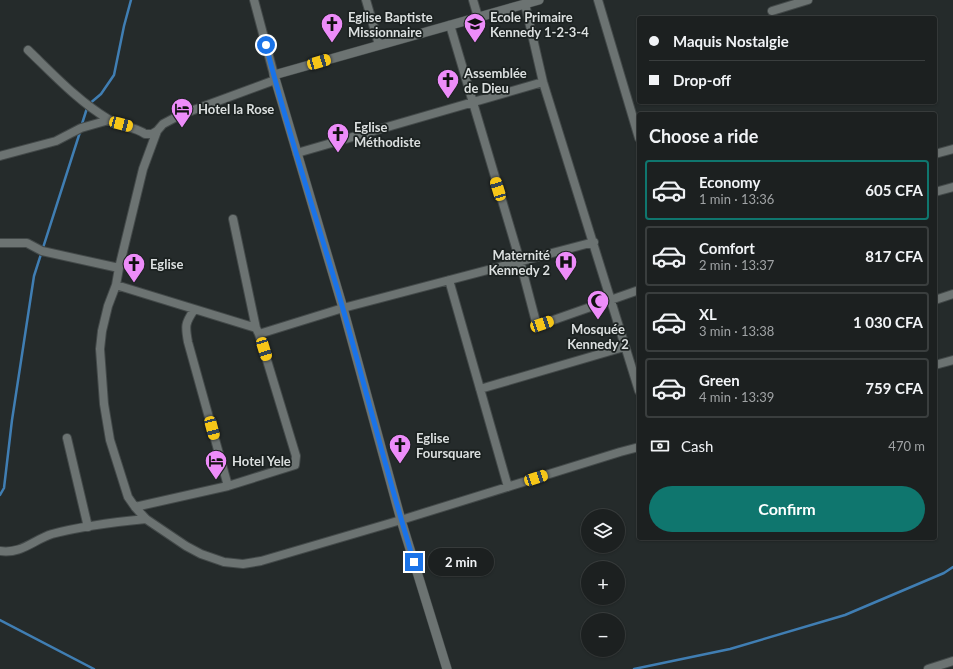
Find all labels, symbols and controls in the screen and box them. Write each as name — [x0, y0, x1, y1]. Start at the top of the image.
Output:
place label: Eglise Baptiste Missionnaire — [348, 9, 433, 40]
place label: Ecole Primaire Kennedy 1-2-3-4 — [490, 9, 589, 40]
church icon: Eglise Baptiste Missionnaire — [319, 11, 345, 44]
school or university icon: Ecole Primaire Kennedy 1-2-3-4 — [462, 11, 488, 44]
text: Maquis Nostalgie — [673, 32, 789, 50]
route start — [257, 36, 275, 54]
car — [306, 53, 332, 71]
place label: Assemblée de Dieu — [463, 65, 527, 96]
church icon: Assemblée de Dieu — [435, 67, 461, 100]
text: Drop-off — [673, 71, 731, 89]
hotel icon: Hotel la Rose — [169, 96, 195, 129]
place label: Hotel la Rose — [198, 101, 274, 117]
car — [108, 115, 134, 133]
place label: Eglise Méthodiste — [354, 119, 421, 150]
church icon: Eglise Méthodiste — [325, 121, 351, 154]
text: Choose a ride — [649, 125, 758, 147]
icon: car — [651, 172, 687, 208]
text: Economy — [699, 173, 760, 191]
car — [489, 176, 507, 202]
text: 605 CFA — [865, 181, 923, 199]
text: 1 min · 13:36 — [699, 191, 774, 207]
icon: car — [651, 238, 687, 274]
text: Comfort — [699, 239, 755, 257]
place label: Maternité Kennedy 2 — [488, 247, 550, 278]
text: 817 CFA — [865, 247, 923, 265]
hospital icon: Maternité Kennedy 2 — [553, 249, 579, 282]
church icon: Eglise — [121, 251, 147, 284]
place label: Eglise — [150, 256, 183, 272]
text: 2 min · 13:37 — [699, 257, 774, 273]
mosque icon: Mosquée Kennedy 2 — [585, 288, 611, 321]
icon: car — [651, 304, 687, 340]
text: XL — [699, 305, 717, 323]
text: 1 030 CFA — [853, 313, 923, 331]
car — [529, 314, 555, 334]
place label: Mosquée Kennedy 2 — [567, 321, 629, 352]
text: 3 min · 13:38 — [699, 323, 774, 339]
car — [255, 336, 273, 362]
icon: car — [651, 370, 687, 406]
text: Green — [699, 371, 740, 389]
text: 759 CFA — [865, 379, 923, 397]
text: 4 min · 13:39 — [699, 389, 774, 405]
car — [203, 415, 221, 441]
place label: Eglise Foursquare — [416, 430, 481, 461]
church icon: Eglise Foursquare — [387, 432, 413, 465]
icon: cash — [649, 435, 671, 457]
text: Cash — [681, 437, 713, 455]
text: 470 m — [888, 438, 925, 454]
hotel icon: Hotel Yele — [203, 448, 229, 481]
place label: Hotel Yele — [232, 453, 291, 469]
car — [523, 469, 549, 487]
button: Confirm — [649, 486, 925, 532]
map controls — [581, 509, 625, 657]
button: layers — [581, 509, 625, 553]
callout: 2 min — [428, 548, 494, 576]
route end — [405, 553, 423, 571]
text: 2 min — [445, 554, 477, 570]
button: + — [581, 561, 625, 605]
button: − — [581, 613, 625, 657]

